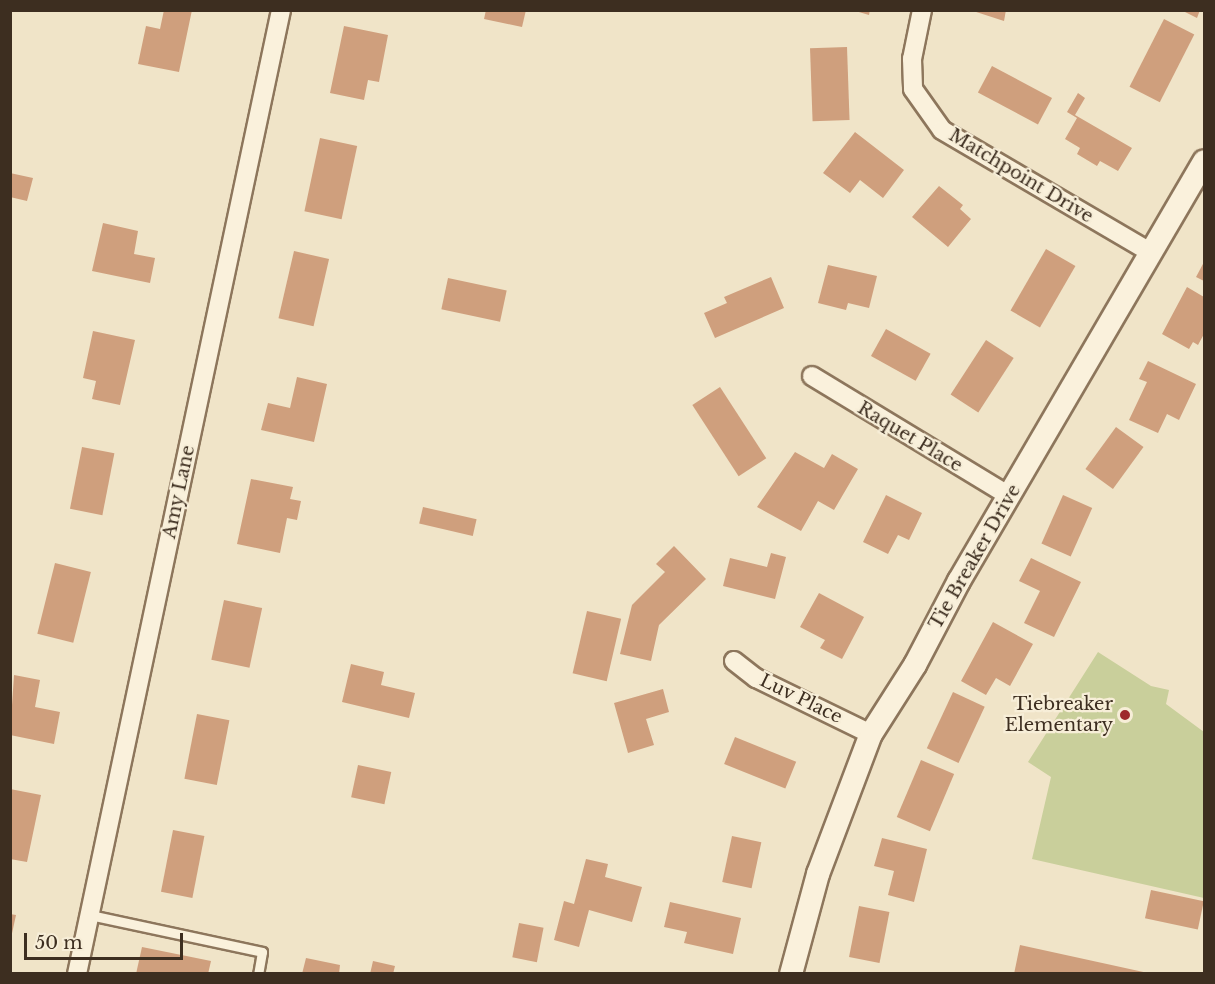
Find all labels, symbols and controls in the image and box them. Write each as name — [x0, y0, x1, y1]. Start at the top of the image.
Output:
street label: Matchpoint Drive — [945, 124, 1097, 228]
street label: Raquet Place — [854, 397, 966, 477]
street label: Amy Lane — [159, 443, 199, 541]
street label: Tie Breaker Drive — [925, 481, 1025, 633]
street label: Luv Place — [756, 670, 846, 728]
place label: Tiebreaker Elementary — [1005, 694, 1113, 736]
marker: Tiebreaker Elementary — [1118, 708, 1132, 722]
scale bar — [27, 921, 186, 959]
text: 50 m — [35, 932, 83, 954]

